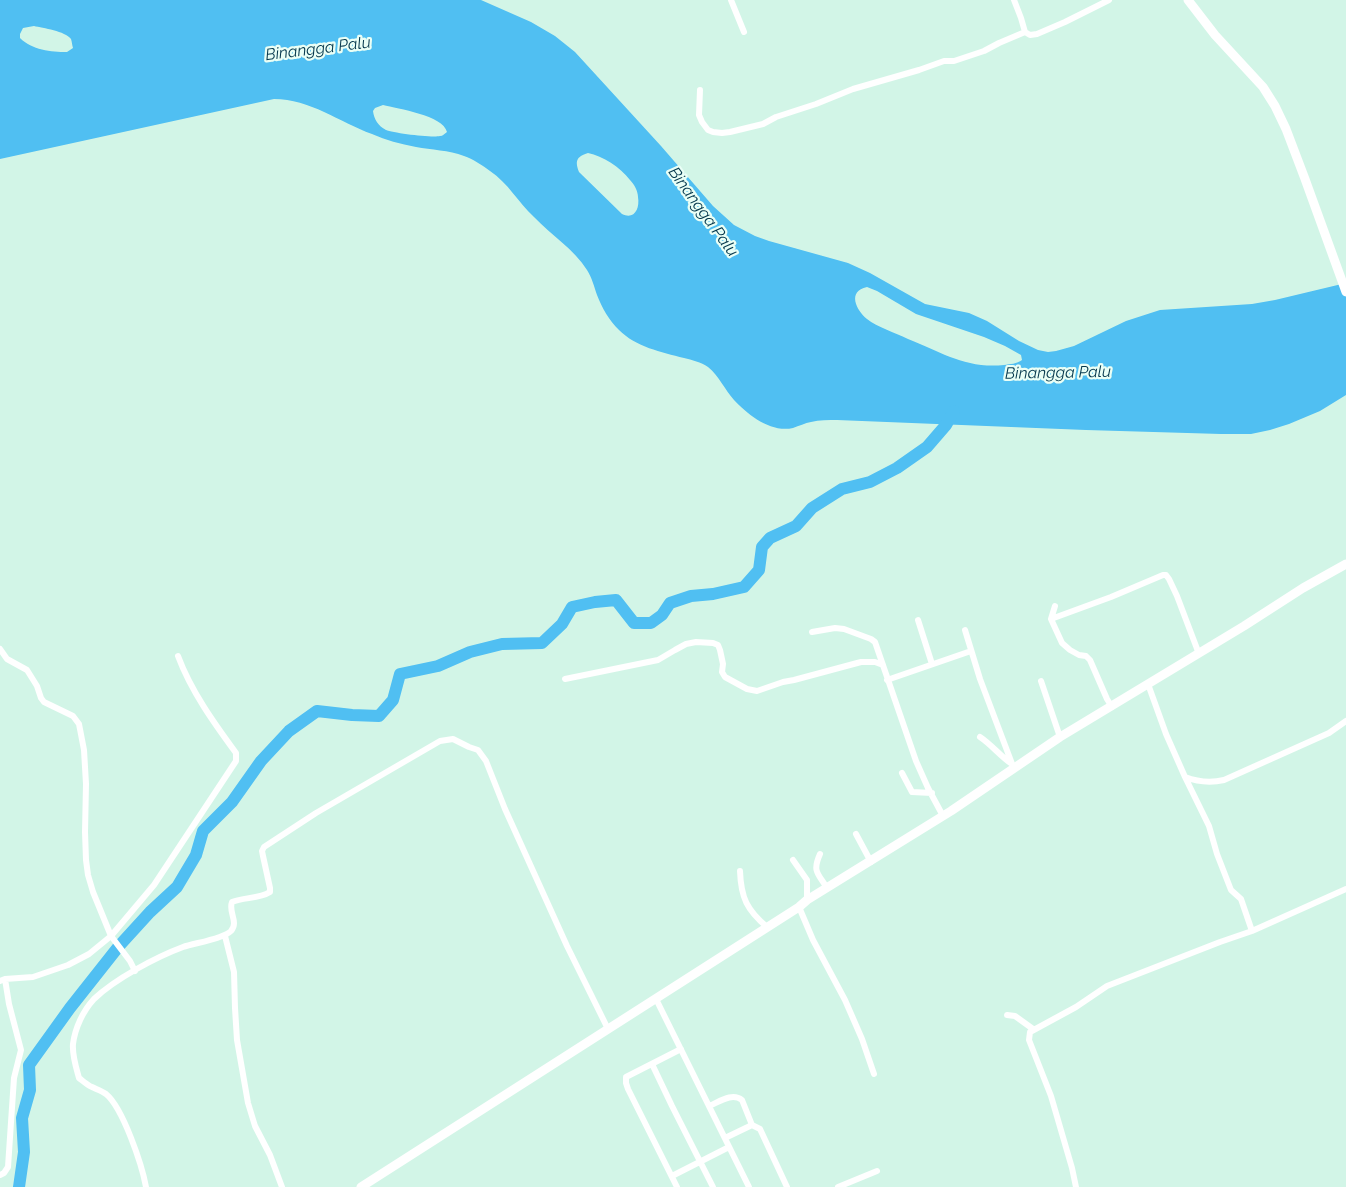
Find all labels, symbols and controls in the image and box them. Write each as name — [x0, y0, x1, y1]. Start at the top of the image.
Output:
water label: Binangga Palu — [264, 33, 372, 65]
water label: Binangga Palu — [664, 163, 742, 261]
water label: Binangga Palu — [1005, 362, 1111, 384]

